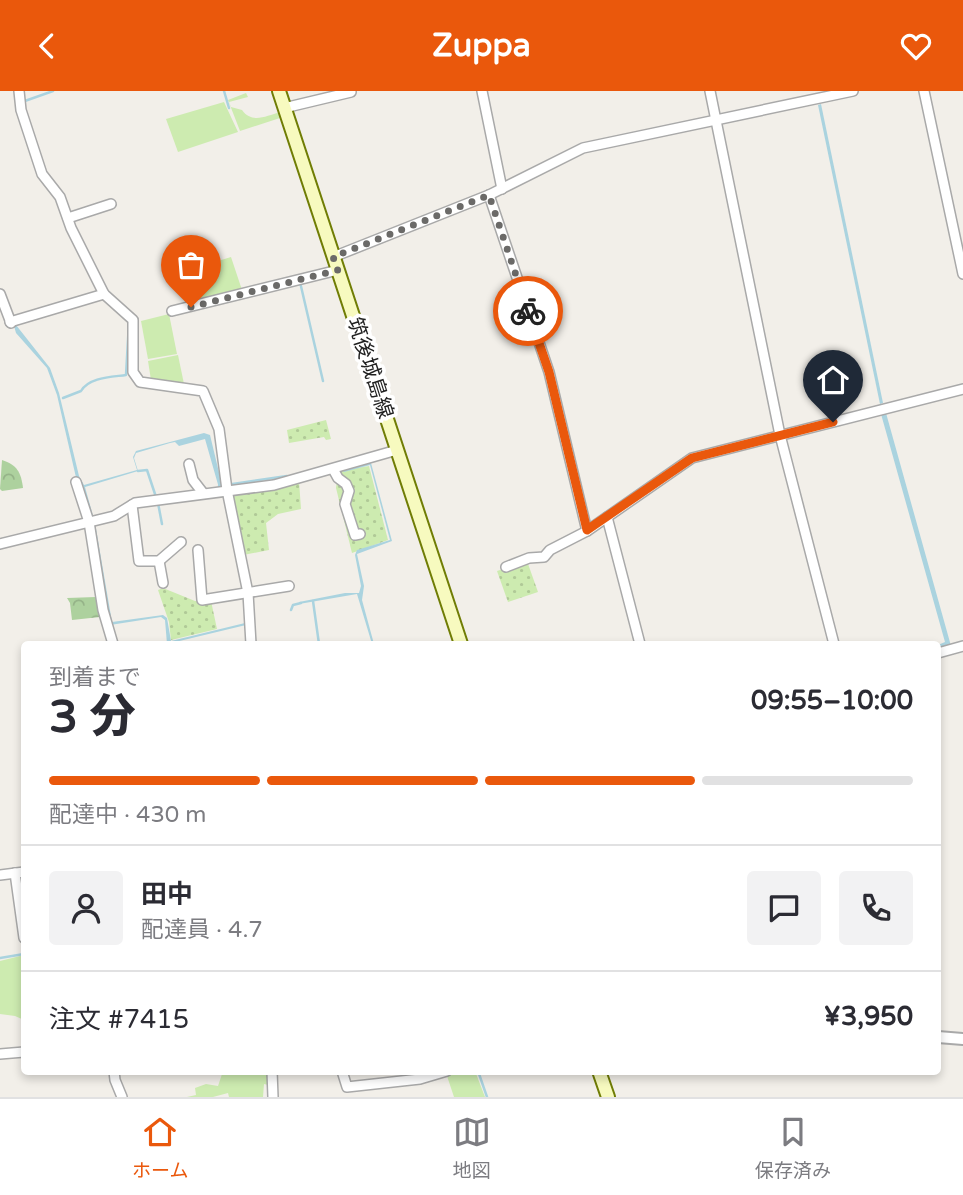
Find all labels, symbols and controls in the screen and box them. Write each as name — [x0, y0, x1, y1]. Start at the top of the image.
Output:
icon: back — [28, 27, 66, 65]
text: Zuppa — [432, 27, 531, 65]
icon: heart — [897, 27, 935, 65]
pin — [161, 235, 221, 307]
icon: bag — [172, 246, 210, 284]
courier — [493, 276, 563, 346]
icon: bike — [509, 292, 547, 330]
street label: 筑後城島線 — [342, 314, 398, 422]
pin — [803, 350, 863, 422]
icon: home — [814, 361, 852, 399]
text: 到着まで — [49, 664, 141, 692]
text: 09:55–10:00 — [751, 685, 913, 716]
text: 3 分 — [49, 690, 136, 745]
text: 配達中 · 430 m — [49, 801, 206, 829]
button: person — [49, 871, 123, 945]
button: chat — [747, 871, 821, 945]
button: phone — [839, 871, 913, 945]
text: 田中 — [141, 879, 193, 910]
text: 配達員 · 4.7 — [141, 916, 263, 944]
text: ¥3,950 — [824, 1001, 913, 1032]
text: 注文 #7415 — [49, 1004, 189, 1035]
tab: ホーム — [132, 1113, 189, 1182]
tab: 地図 — [453, 1113, 491, 1182]
tab: 保存済み — [755, 1113, 831, 1182]

